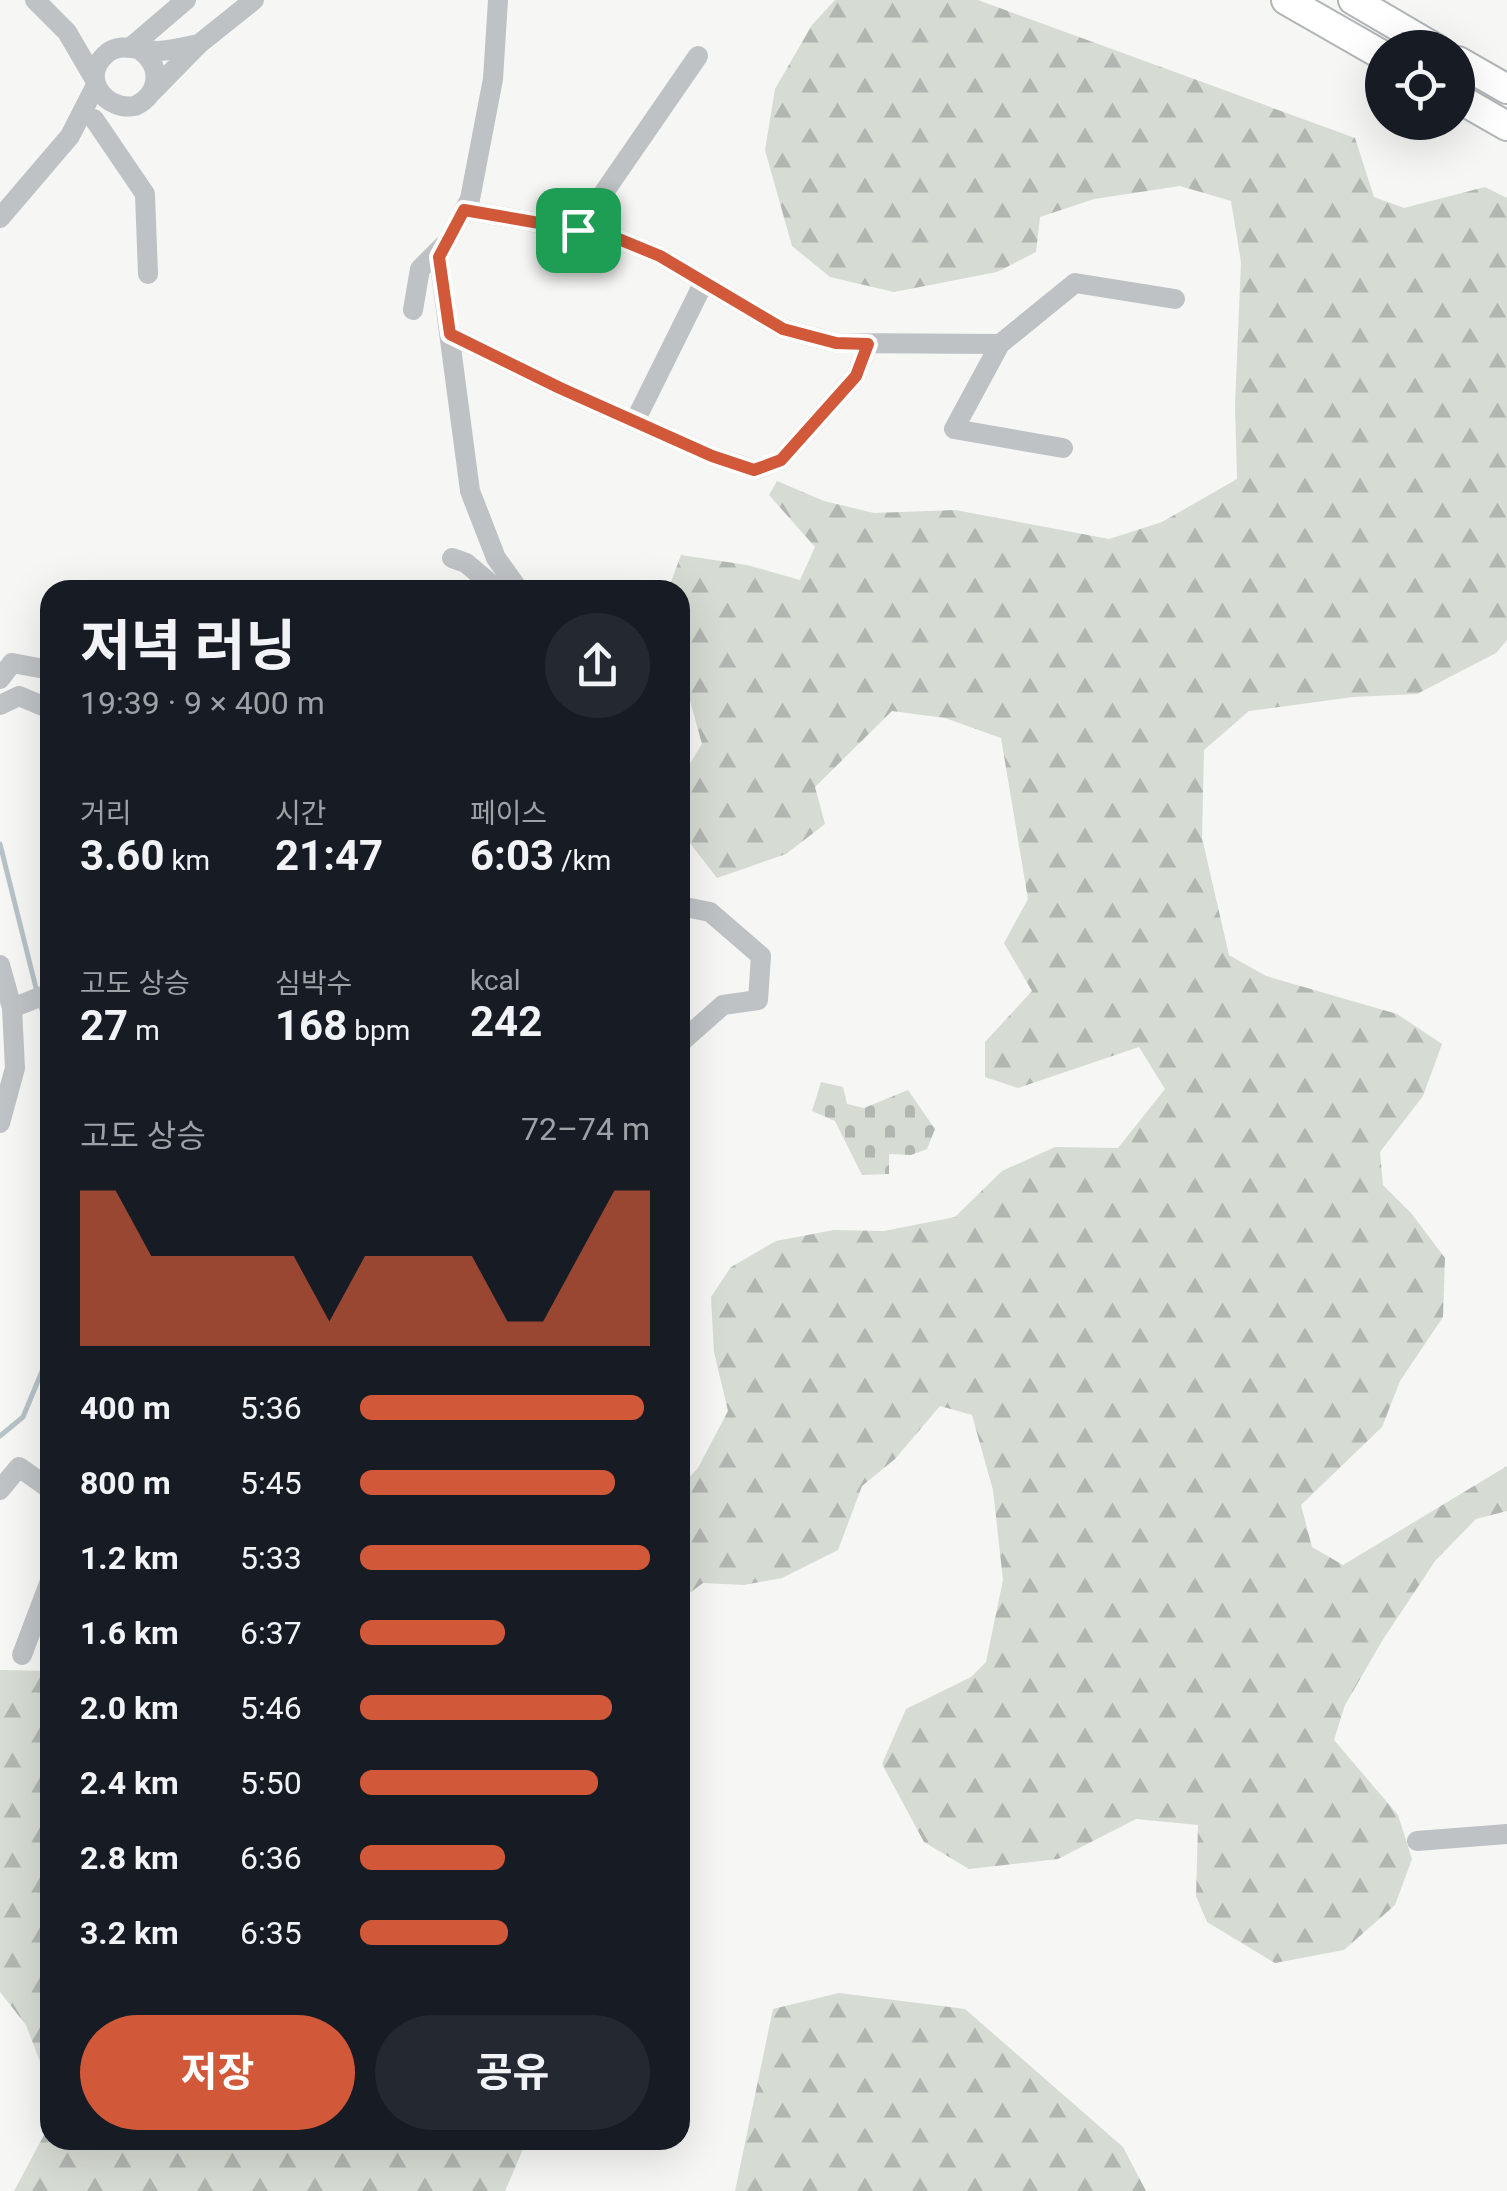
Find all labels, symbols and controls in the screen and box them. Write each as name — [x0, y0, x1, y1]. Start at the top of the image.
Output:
map controls — [1365, 30, 1475, 140]
button: locate — [1365, 30, 1475, 140]
pin — [536, 188, 621, 273]
icon: arrive — [551, 203, 606, 258]
button: share — [545, 613, 650, 718]
text: 저녁 러닝 — [80, 614, 296, 678]
text: 19:39 · 9 × 400 m — [80, 684, 325, 722]
text: 거리 — [80, 797, 132, 830]
text: 시간 — [275, 797, 327, 830]
text: 페이스 — [470, 797, 547, 830]
text: 3.60 — [80, 831, 164, 880]
text: 21:47 — [275, 831, 383, 880]
text: 6:03 — [470, 831, 554, 880]
text: km — [164, 844, 210, 877]
text: /km — [554, 844, 611, 877]
text: kcal — [470, 964, 521, 997]
text: 고도 상승 — [80, 967, 190, 1000]
text: 심박수 — [275, 967, 352, 1000]
text: 242 — [470, 997, 542, 1046]
text: 27 — [80, 1001, 128, 1050]
text: 168 — [275, 1001, 347, 1050]
text: m — [128, 1014, 160, 1047]
text: bpm — [347, 1014, 410, 1047]
text: 72–74 m — [521, 1110, 650, 1148]
text: 고도 상승 — [80, 1117, 206, 1155]
text: 400 m — [80, 1389, 171, 1427]
text: 5:36 — [240, 1389, 302, 1427]
text: 800 m — [80, 1464, 171, 1502]
text: 5:45 — [240, 1464, 302, 1502]
text: 1.2 km — [80, 1539, 179, 1577]
text: 5:33 — [240, 1539, 302, 1577]
text: 1.6 km — [80, 1614, 179, 1652]
text: 6:37 — [240, 1614, 302, 1652]
text: 2.0 km — [80, 1689, 179, 1727]
text: 5:46 — [240, 1689, 302, 1727]
text: 2.4 km — [80, 1764, 179, 1802]
text: 5:50 — [240, 1764, 302, 1802]
text: 2.8 km — [80, 1839, 179, 1877]
text: 6:36 — [240, 1839, 302, 1877]
text: 3.2 km — [80, 1914, 179, 1952]
text: 6:35 — [240, 1914, 302, 1952]
button: 저장 — [80, 2015, 355, 2130]
button: 공유 — [375, 2015, 650, 2130]

